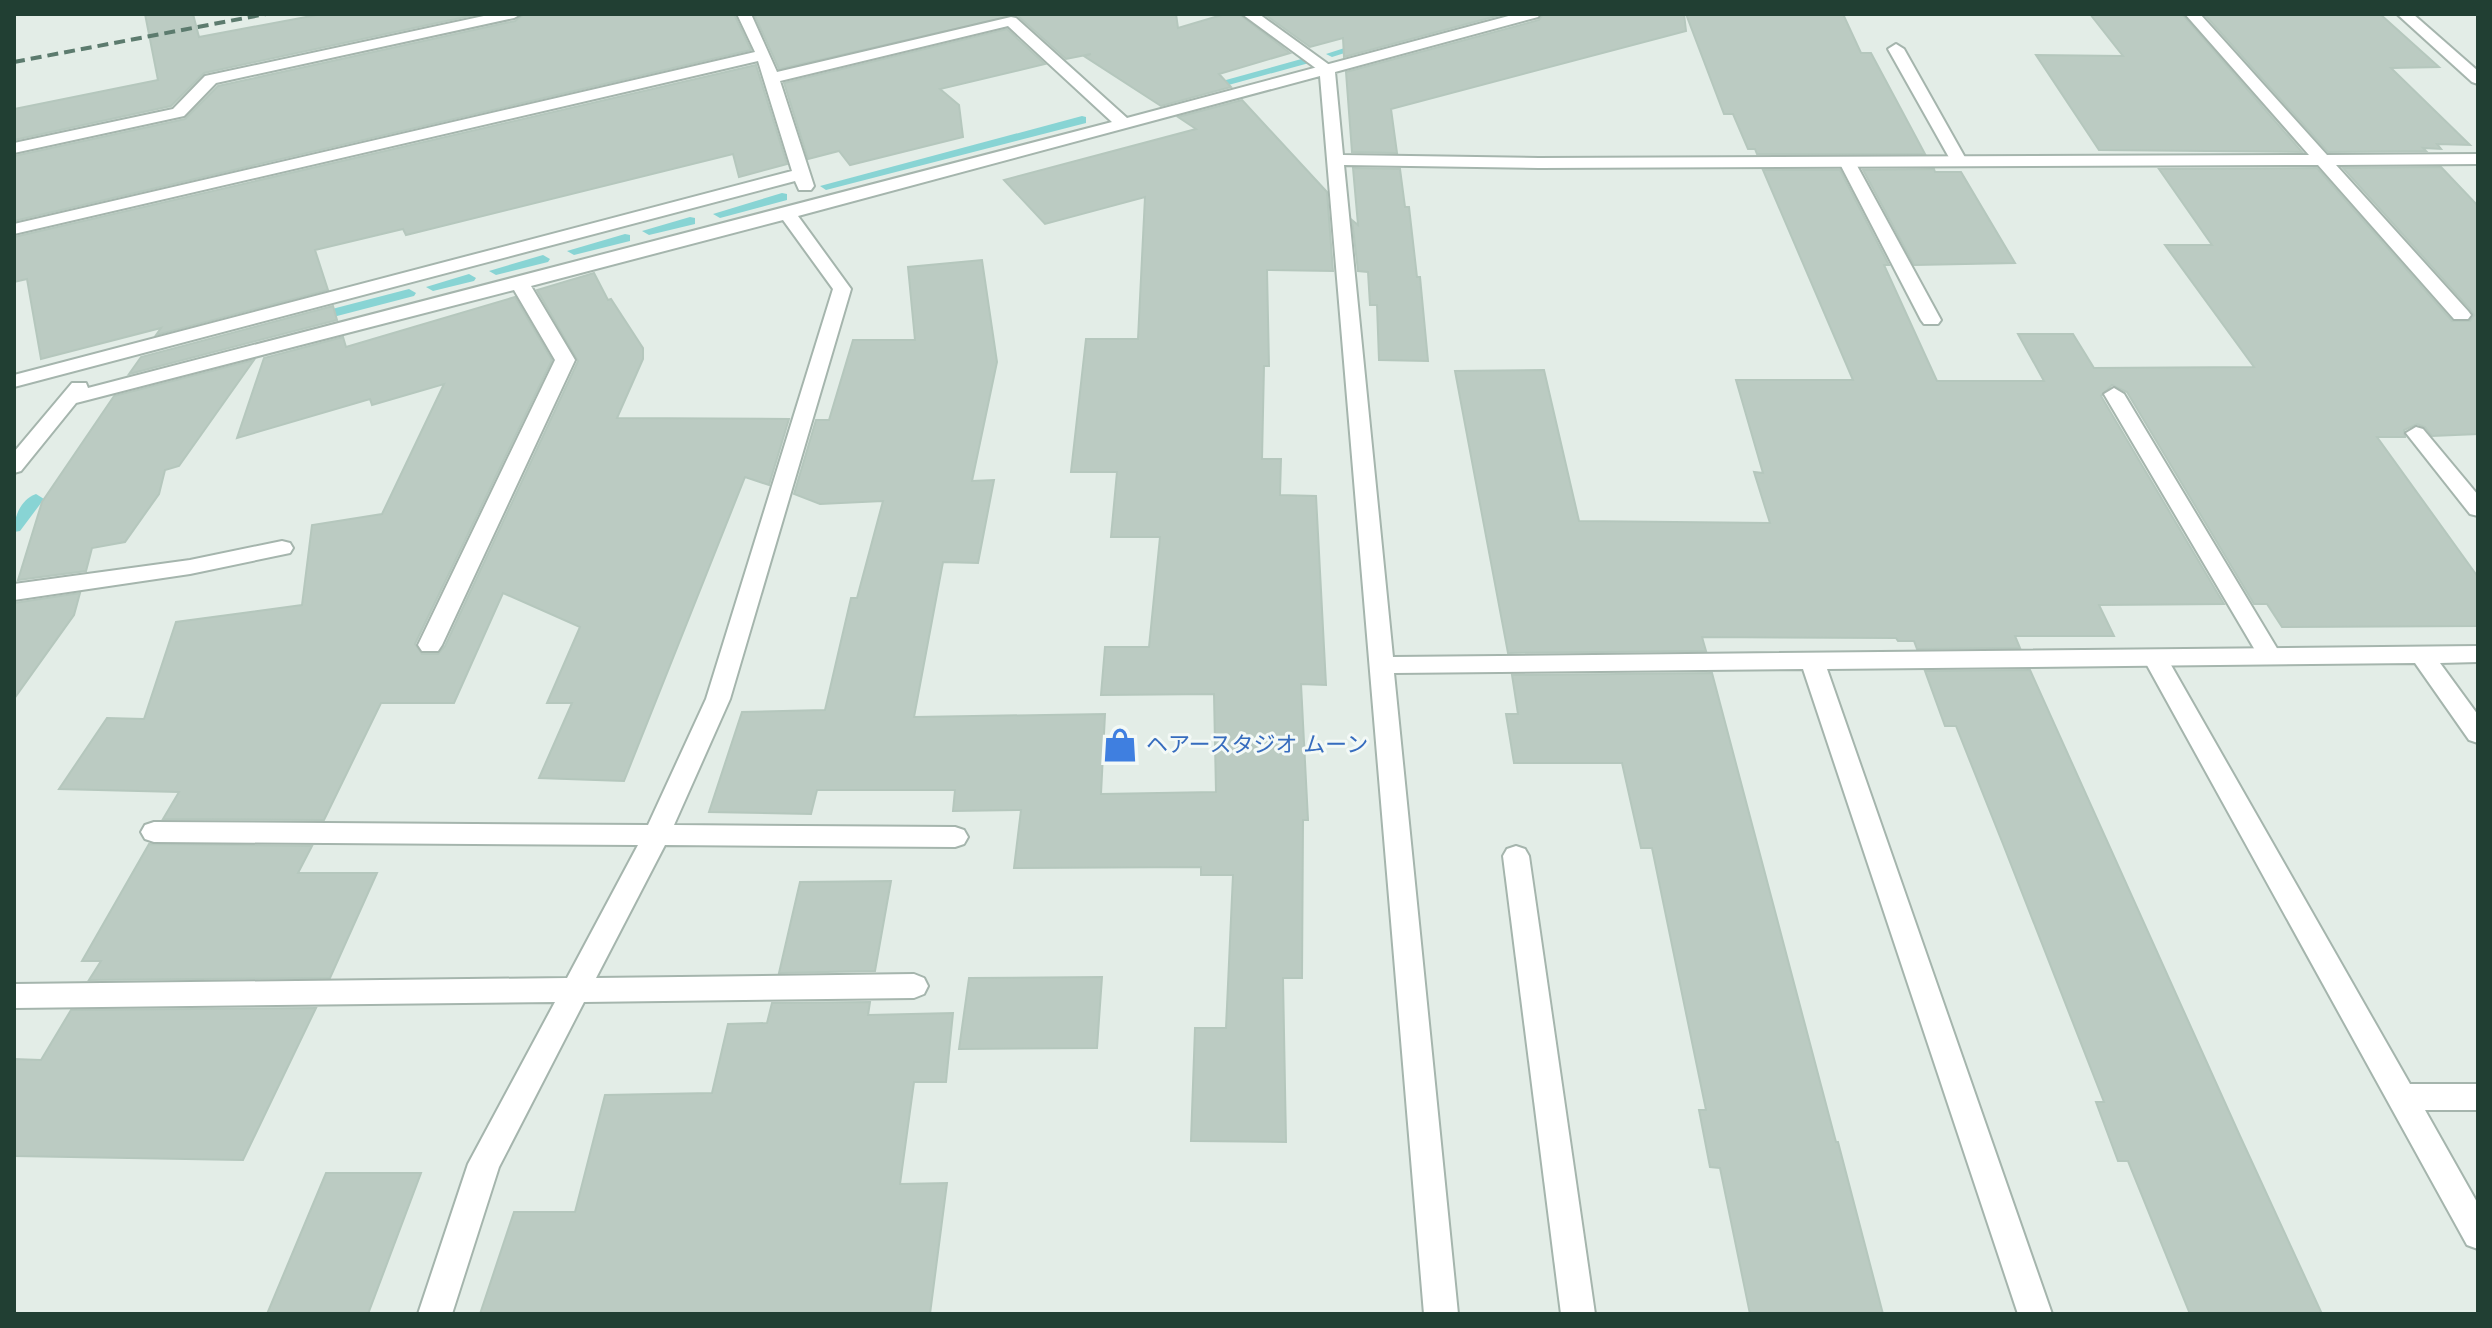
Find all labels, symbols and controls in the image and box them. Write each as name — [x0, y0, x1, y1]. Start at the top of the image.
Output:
shop icon: ヘアースタジオ ムーン — [1101, 726, 1139, 764]
place label: ヘアースタジオ ムーン — [1146, 732, 1368, 758]

